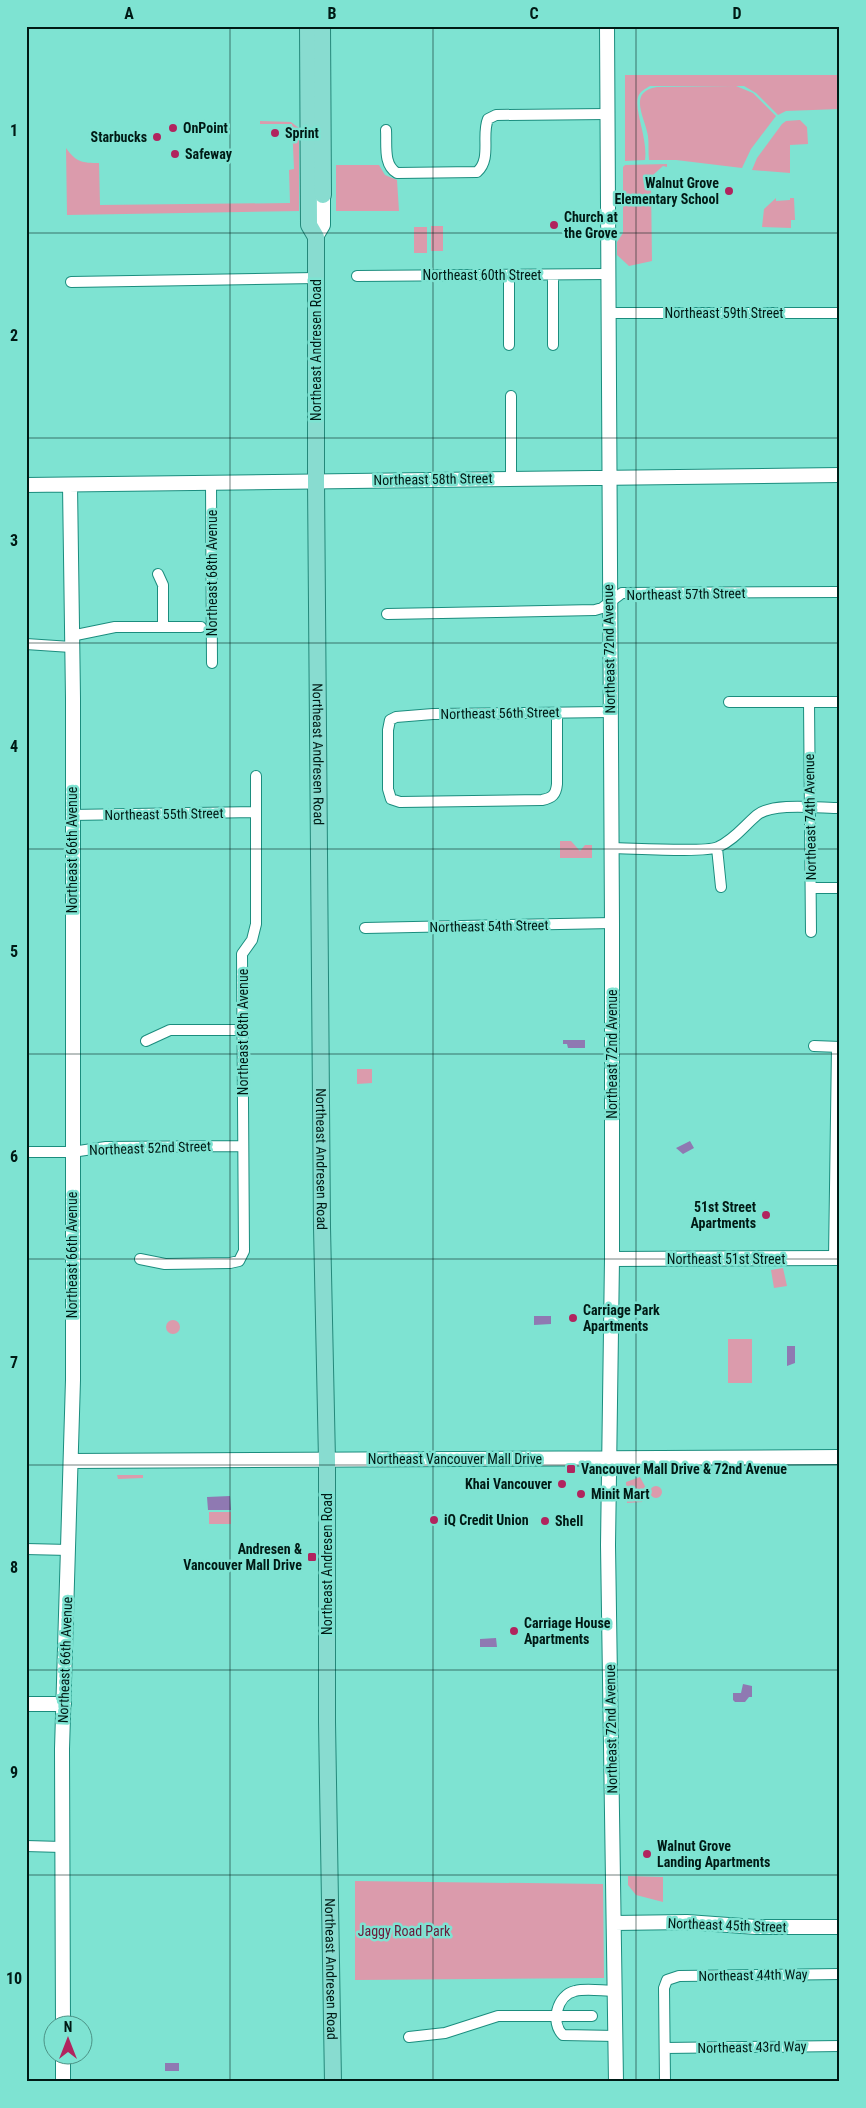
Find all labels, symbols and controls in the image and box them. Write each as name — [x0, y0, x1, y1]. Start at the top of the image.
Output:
text: A — [124, 4, 134, 23]
text: B — [328, 4, 337, 23]
text: C — [529, 4, 539, 23]
text: D — [732, 4, 742, 23]
place label: OnPoint — [183, 120, 228, 136]
text: 1 — [10, 121, 18, 140]
marker: OnPoint — [167, 122, 179, 134]
place label: Sprint — [285, 125, 319, 141]
marker: Sprint — [269, 127, 281, 139]
place label: Starbucks — [91, 129, 147, 145]
marker: Starbucks — [151, 131, 163, 143]
place label: Safeway — [185, 146, 233, 162]
marker: Safeway — [169, 148, 181, 160]
place label: Walnut Grove Elementary School — [614, 175, 719, 207]
marker: Walnut Grove Elementary School — [723, 185, 735, 197]
place label: Church at the Grove — [564, 209, 618, 241]
marker: Church at the Grove — [548, 219, 560, 231]
street label: Northeast 60th Street — [423, 267, 541, 283]
street label: Northeast Andresen Road — [308, 279, 324, 421]
street label: Northeast 59th Street — [665, 305, 783, 321]
text: 2 — [10, 326, 18, 345]
street label: Northeast 58th Street — [373, 470, 493, 488]
street label: Northeast 68th Avenue — [204, 509, 220, 636]
text: 3 — [10, 531, 18, 550]
street label: Northeast 72nd Avenue — [600, 584, 618, 714]
street label: Northeast 57th Street — [626, 585, 746, 603]
street label: Northeast Andresen Road — [310, 683, 327, 825]
street label: Northeast 56th Street — [440, 704, 560, 722]
text: 4 — [10, 737, 18, 756]
street label: Northeast 74th Avenue — [801, 753, 819, 880]
street label: Northeast 66th Avenue — [64, 786, 80, 913]
street label: Northeast 55th Street — [104, 805, 224, 823]
street label: Northeast 54th Street — [429, 917, 549, 935]
text: 5 — [10, 942, 18, 961]
street label: Northeast 68th Avenue — [235, 968, 251, 1095]
street label: Northeast 72nd Avenue — [604, 989, 620, 1119]
street label: Northeast Andresen Road — [313, 1088, 330, 1230]
street label: Northeast 52nd Street — [89, 1138, 211, 1158]
text: 6 — [10, 1147, 18, 1166]
street label: Northeast 66th Avenue — [64, 1191, 80, 1318]
place label: 51st Street Apartments — [691, 1199, 756, 1231]
marker: 51st Street Apartments — [760, 1209, 772, 1221]
street label: Northeast 51st Street — [667, 1251, 785, 1267]
place label: Carriage Park Apartments — [583, 1302, 660, 1334]
marker: Carriage Park Apartments — [567, 1312, 579, 1324]
text: 7 — [10, 1353, 18, 1372]
street label: Northeast Vancouver Mall Drive — [368, 1451, 543, 1467]
place label: Vancouver Mall Drive & 72nd Avenue — [581, 1461, 787, 1477]
marker: Vancouver Mall Drive & 72nd Avenue — [565, 1463, 577, 1475]
place label: Khai Vancouver — [465, 1476, 552, 1492]
marker: Khai Vancouver — [556, 1478, 568, 1490]
place label: Minit Mart — [591, 1486, 650, 1502]
marker: Minit Mart — [575, 1488, 587, 1500]
street label: Northeast Andresen Road — [319, 1493, 335, 1635]
place label: iQ Credit Union — [444, 1512, 529, 1528]
place label: Shell — [555, 1513, 583, 1529]
marker: iQ Credit Union — [428, 1514, 440, 1526]
marker: Shell — [539, 1515, 551, 1527]
place label: Andresen & Vancouver Mall Drive — [183, 1541, 302, 1573]
marker: Andresen & Vancouver Mall Drive — [306, 1551, 318, 1563]
text: 8 — [10, 1558, 18, 1577]
street label: Northeast 66th Avenue — [55, 1596, 75, 1723]
place label: Carriage House Apartments — [524, 1615, 611, 1647]
marker: Carriage House Apartments — [508, 1625, 520, 1637]
street label: Northeast 72nd Avenue — [602, 1664, 620, 1794]
text: 9 — [10, 1763, 18, 1782]
place label: Walnut Grove Landing Apartments — [657, 1838, 770, 1870]
marker: Walnut Grove Landing Apartments — [641, 1848, 653, 1860]
street label: Northeast Andresen Road — [322, 1898, 340, 2040]
street label: Northeast 45th Street — [667, 1915, 787, 1935]
park label: Jaggy Road Park — [358, 1923, 451, 1939]
street label: Northeast 44th Way — [698, 1966, 808, 1984]
text: 10 — [6, 1969, 22, 1988]
north arrow — [42, 2016, 92, 2066]
text: N — [64, 2019, 72, 2035]
street label: Northeast 43rd Way — [697, 2038, 807, 2056]

